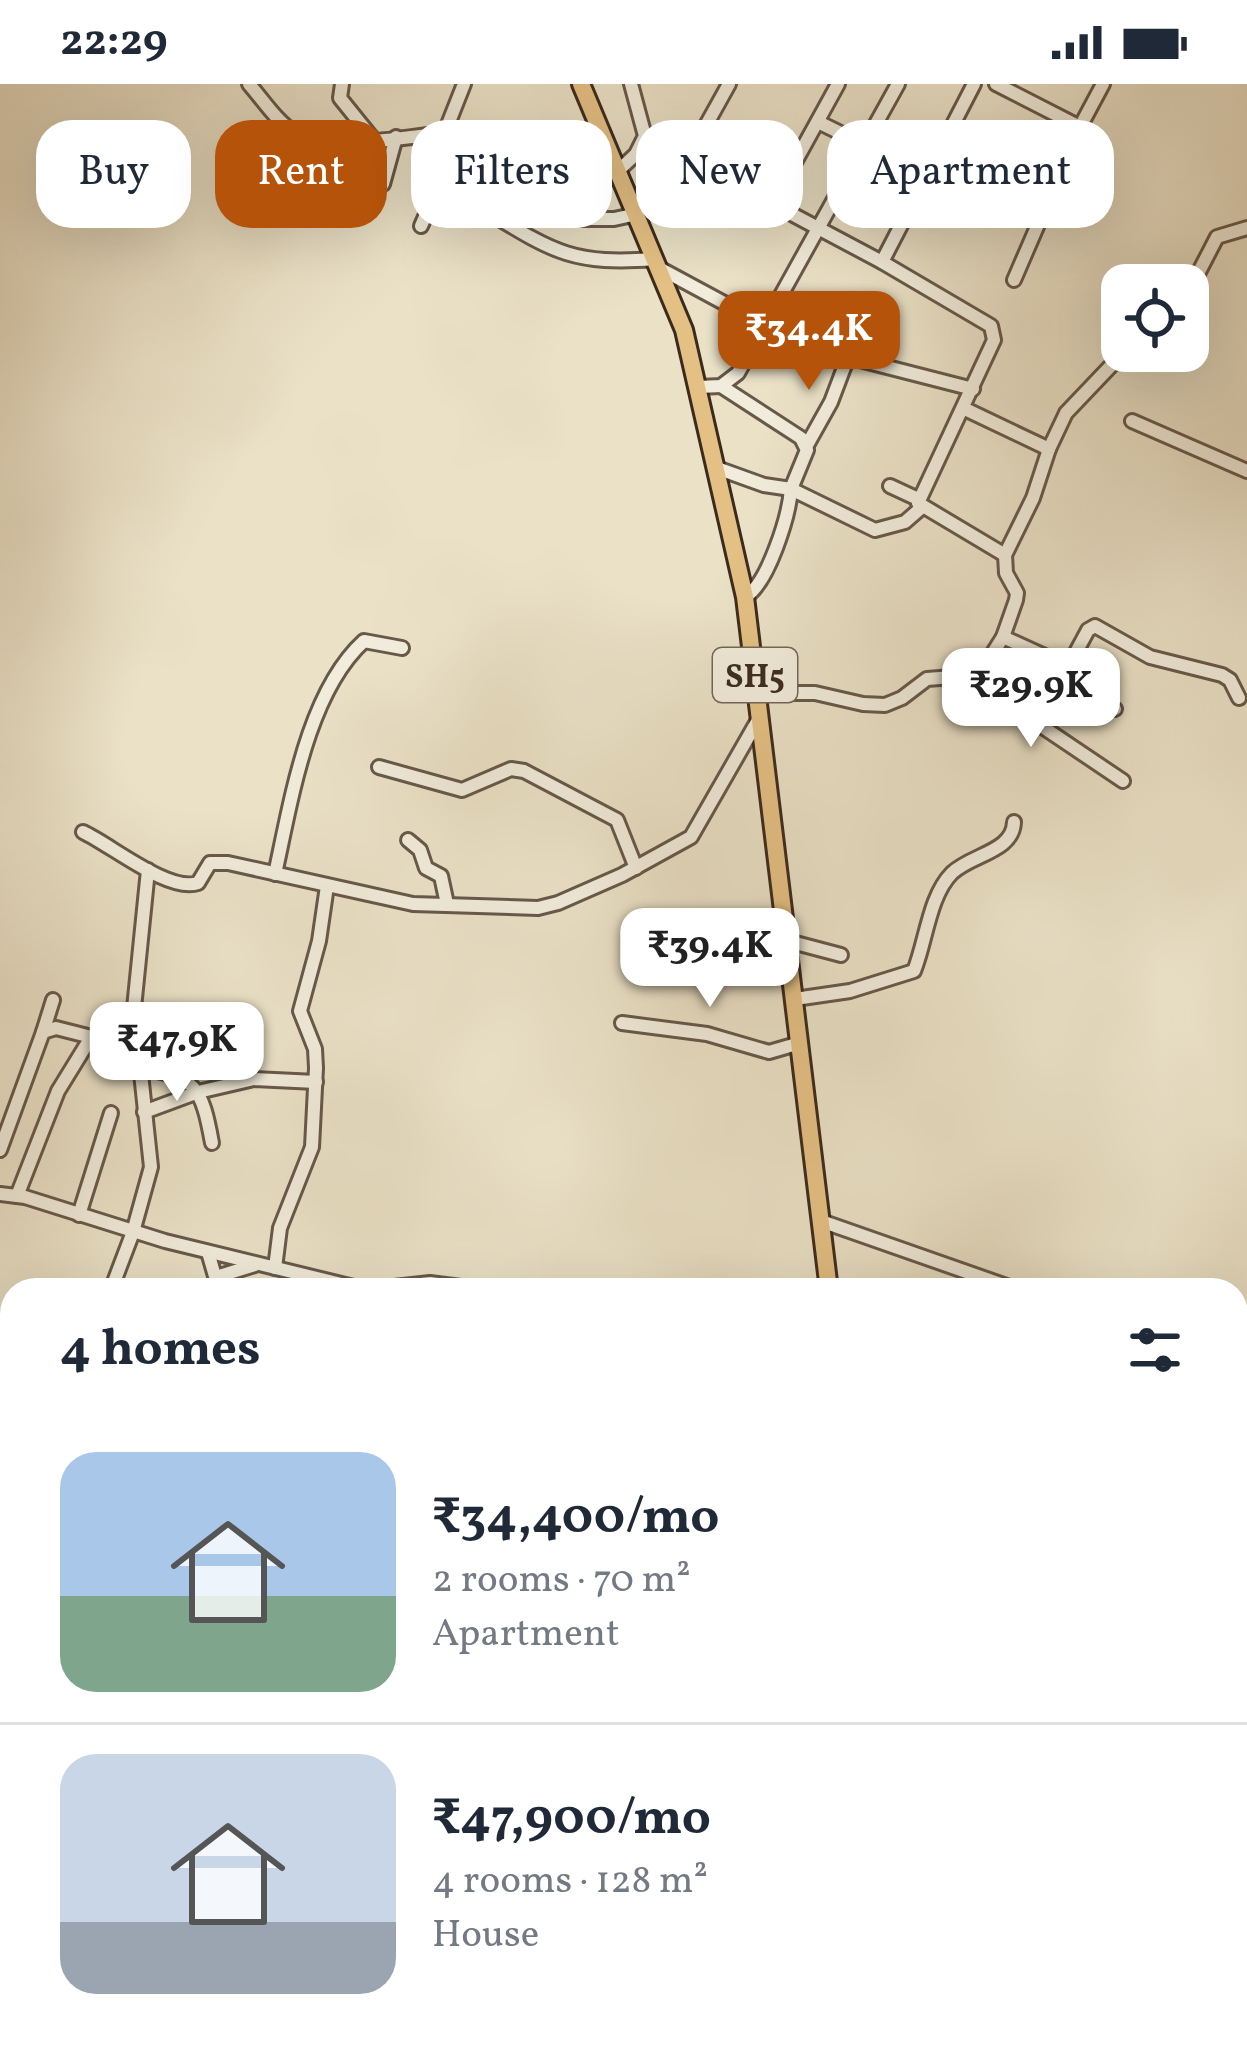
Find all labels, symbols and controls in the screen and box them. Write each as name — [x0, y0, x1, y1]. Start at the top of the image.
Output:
text: 22:29 — [60, 11, 168, 74]
chip: Buy — [36, 120, 191, 228]
chip: Rent — [215, 120, 387, 228]
chip: Filters — [411, 120, 612, 228]
chip: New — [636, 120, 803, 228]
chip: Apartment — [827, 120, 1114, 228]
map controls — [1101, 264, 1209, 372]
button: locate — [1101, 264, 1209, 372]
pin: ₹34.4K — [711, 291, 907, 393]
text: ₹34.4K — [745, 303, 873, 357]
road number: SH5 — [713, 648, 797, 702]
pin: ₹29.9K — [933, 648, 1129, 750]
text: ₹29.9K — [969, 660, 1093, 714]
pin: ₹39.4K — [612, 908, 808, 1010]
text: ₹39.4K — [647, 920, 773, 974]
pin: ₹47.9K — [79, 1002, 275, 1104]
text: ₹47.9K — [117, 1014, 237, 1068]
text: 4 homes — [60, 1315, 261, 1386]
icon: filters — [1122, 1317, 1188, 1383]
text: ₹34,400/mo — [432, 1483, 719, 1554]
icon: home — [156, 1500, 300, 1644]
text: 2 rooms · 70 m² — [432, 1554, 691, 1608]
text: Apartment — [432, 1608, 620, 1662]
text: ₹47,900/mo — [432, 1784, 711, 1855]
icon: home — [156, 1802, 300, 1946]
text: 4 rooms · 128 m² — [432, 1855, 708, 1909]
text: House — [432, 1909, 539, 1963]

